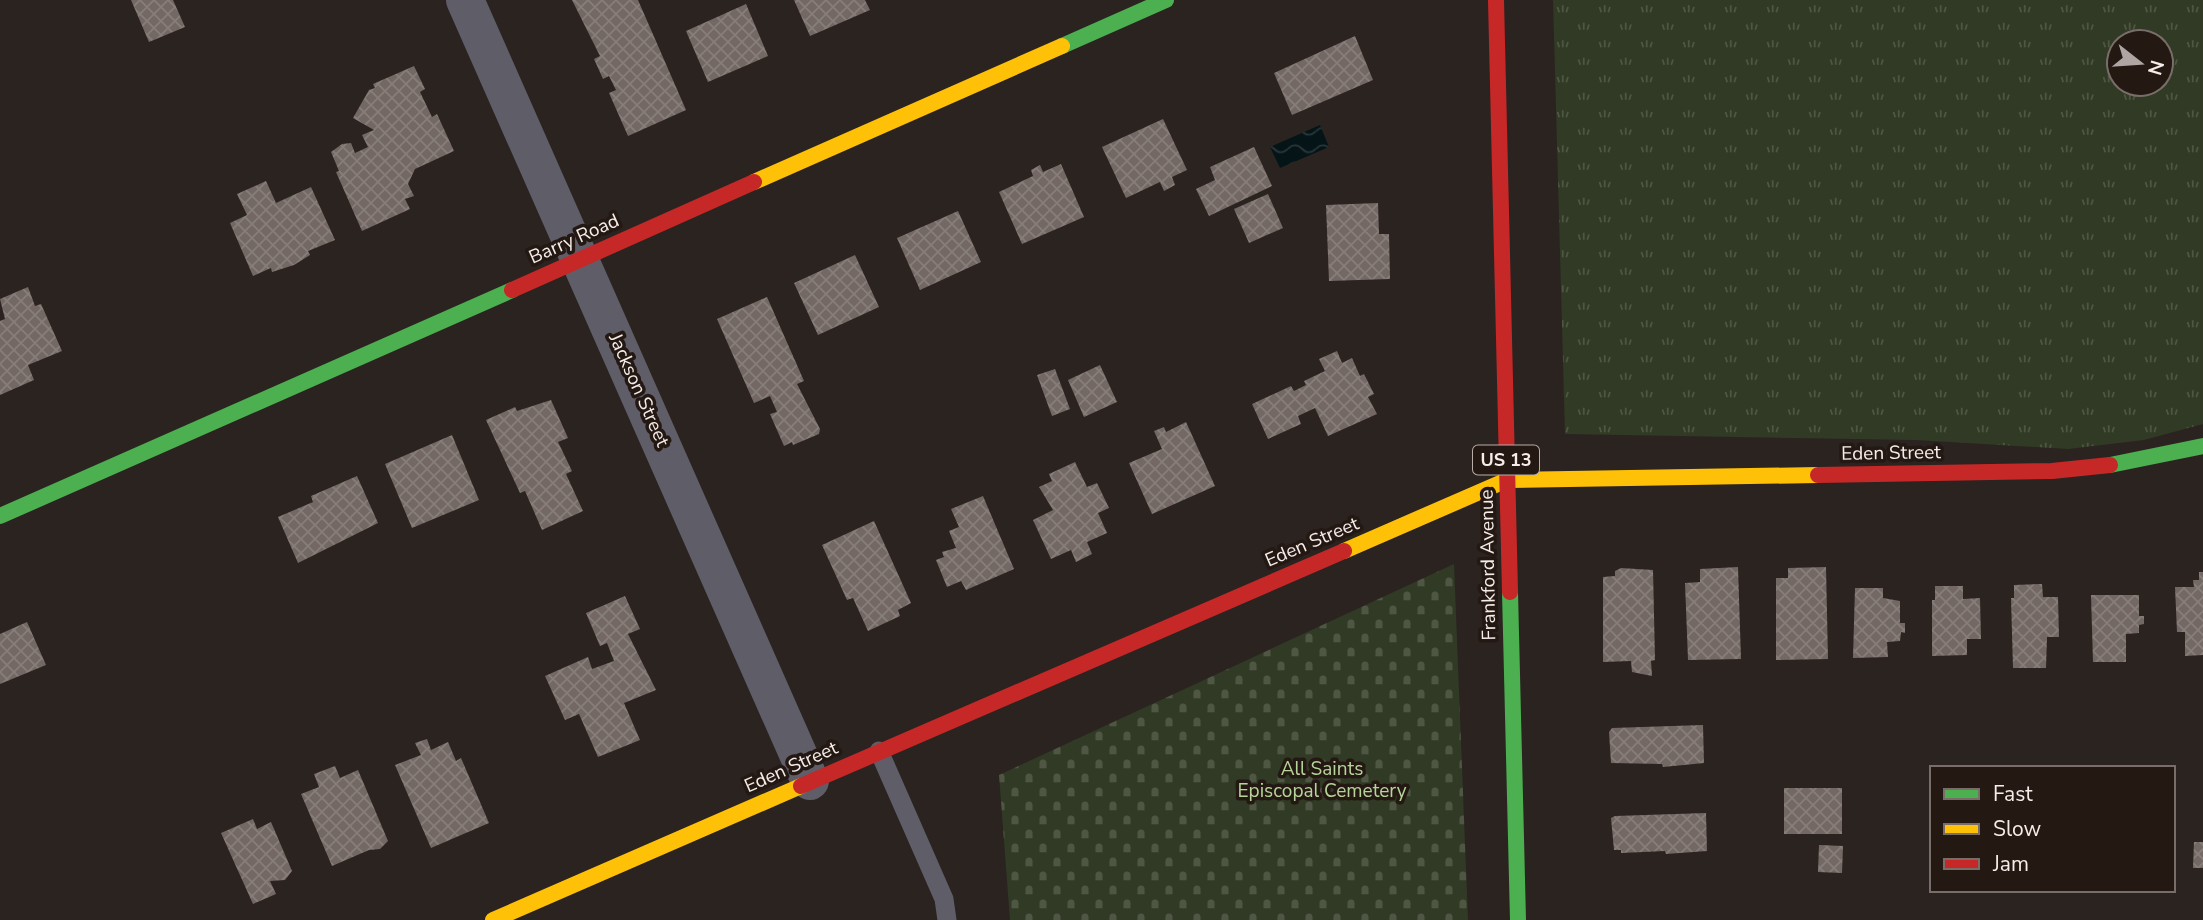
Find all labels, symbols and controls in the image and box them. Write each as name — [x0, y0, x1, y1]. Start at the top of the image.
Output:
north arrow — [2105, 28, 2175, 98]
text: N — [2141, 57, 2170, 78]
street label: Barry Road — [525, 208, 623, 270]
street label: Jackson Street — [602, 328, 676, 451]
street label: Eden Street — [1841, 439, 1941, 467]
road number: US 13 — [1473, 446, 1539, 474]
street label: Frankford Avenue — [1474, 489, 1502, 641]
street label: Eden Street — [1261, 510, 1363, 573]
street label: Eden Street — [740, 735, 842, 799]
park label: All Saints Episcopal Cemetery — [1238, 756, 1407, 804]
legend — [1930, 766, 2175, 892]
text: Fast — [1993, 780, 2033, 808]
text: Slow — [1993, 815, 2042, 843]
text: Jam — [1992, 850, 2029, 878]

